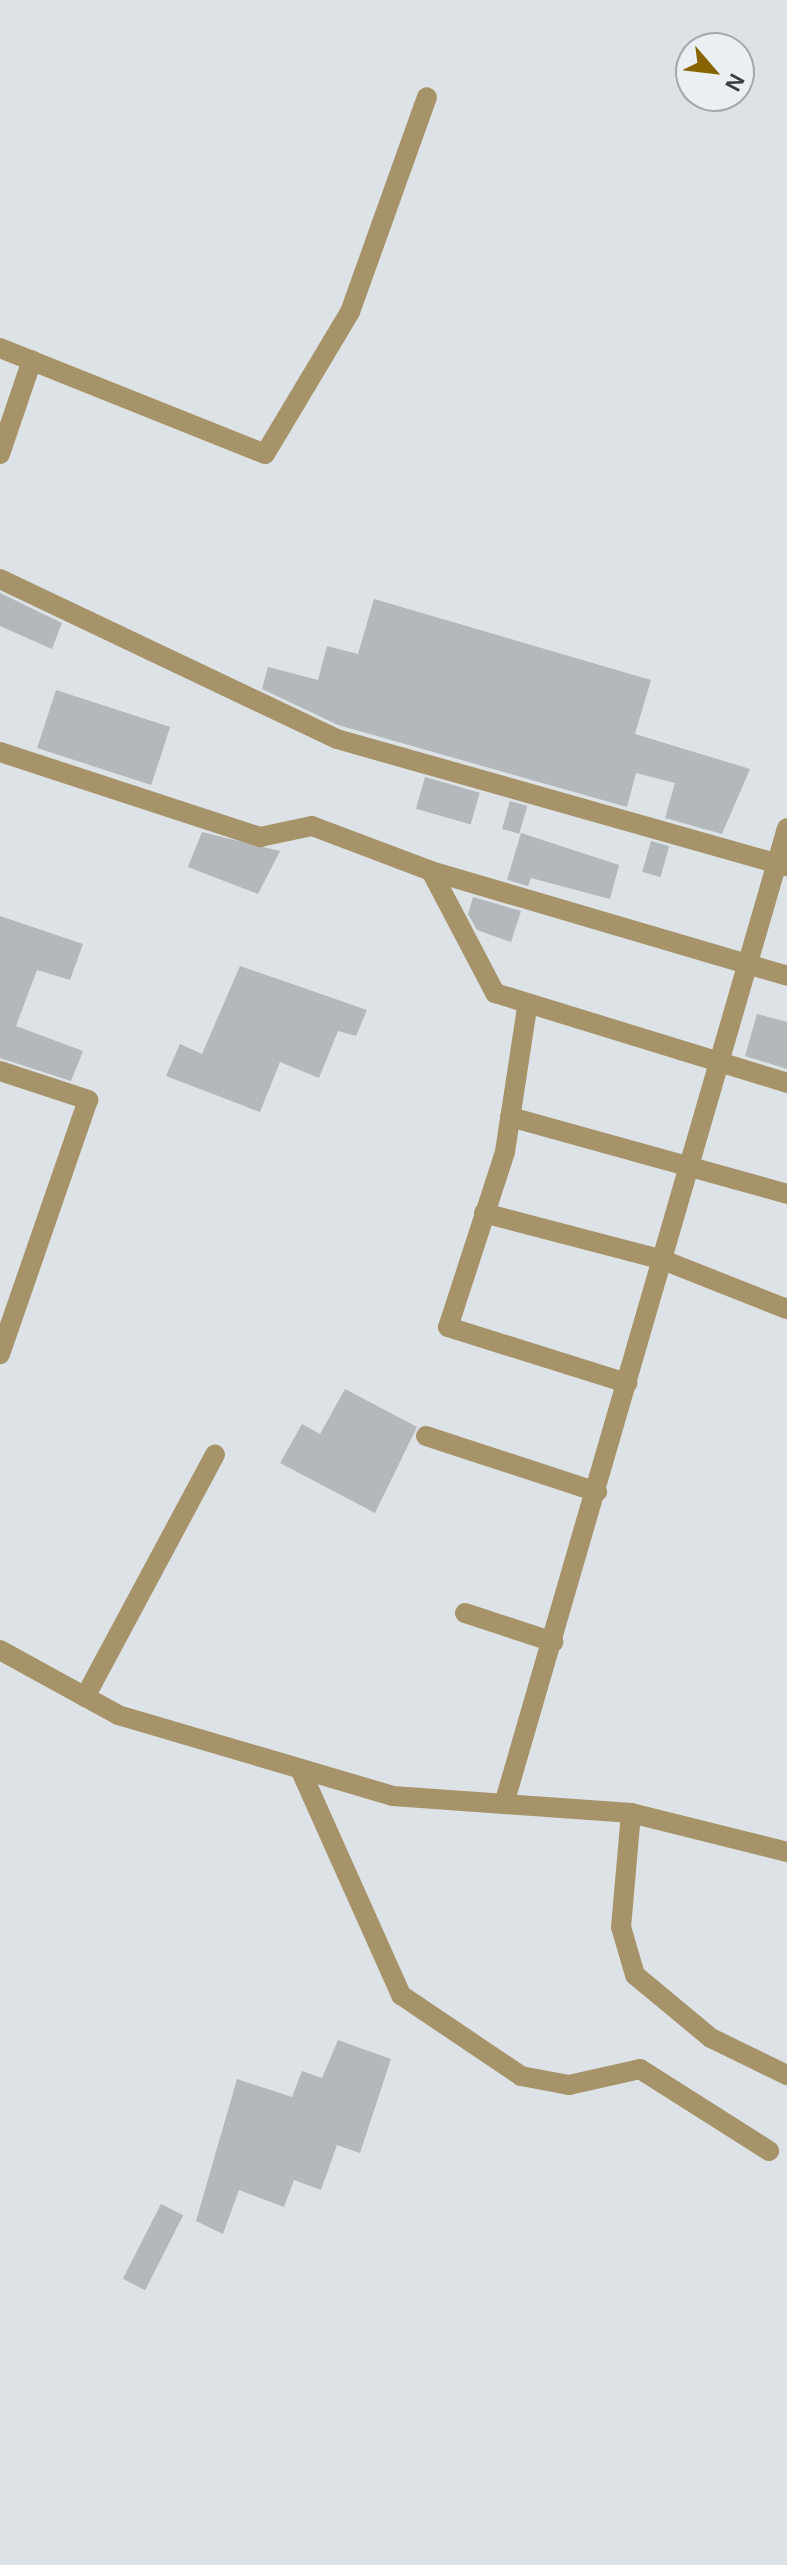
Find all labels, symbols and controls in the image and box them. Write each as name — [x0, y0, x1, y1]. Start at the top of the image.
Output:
north arrow — [675, 32, 755, 112]
text: N — [720, 70, 750, 95]

